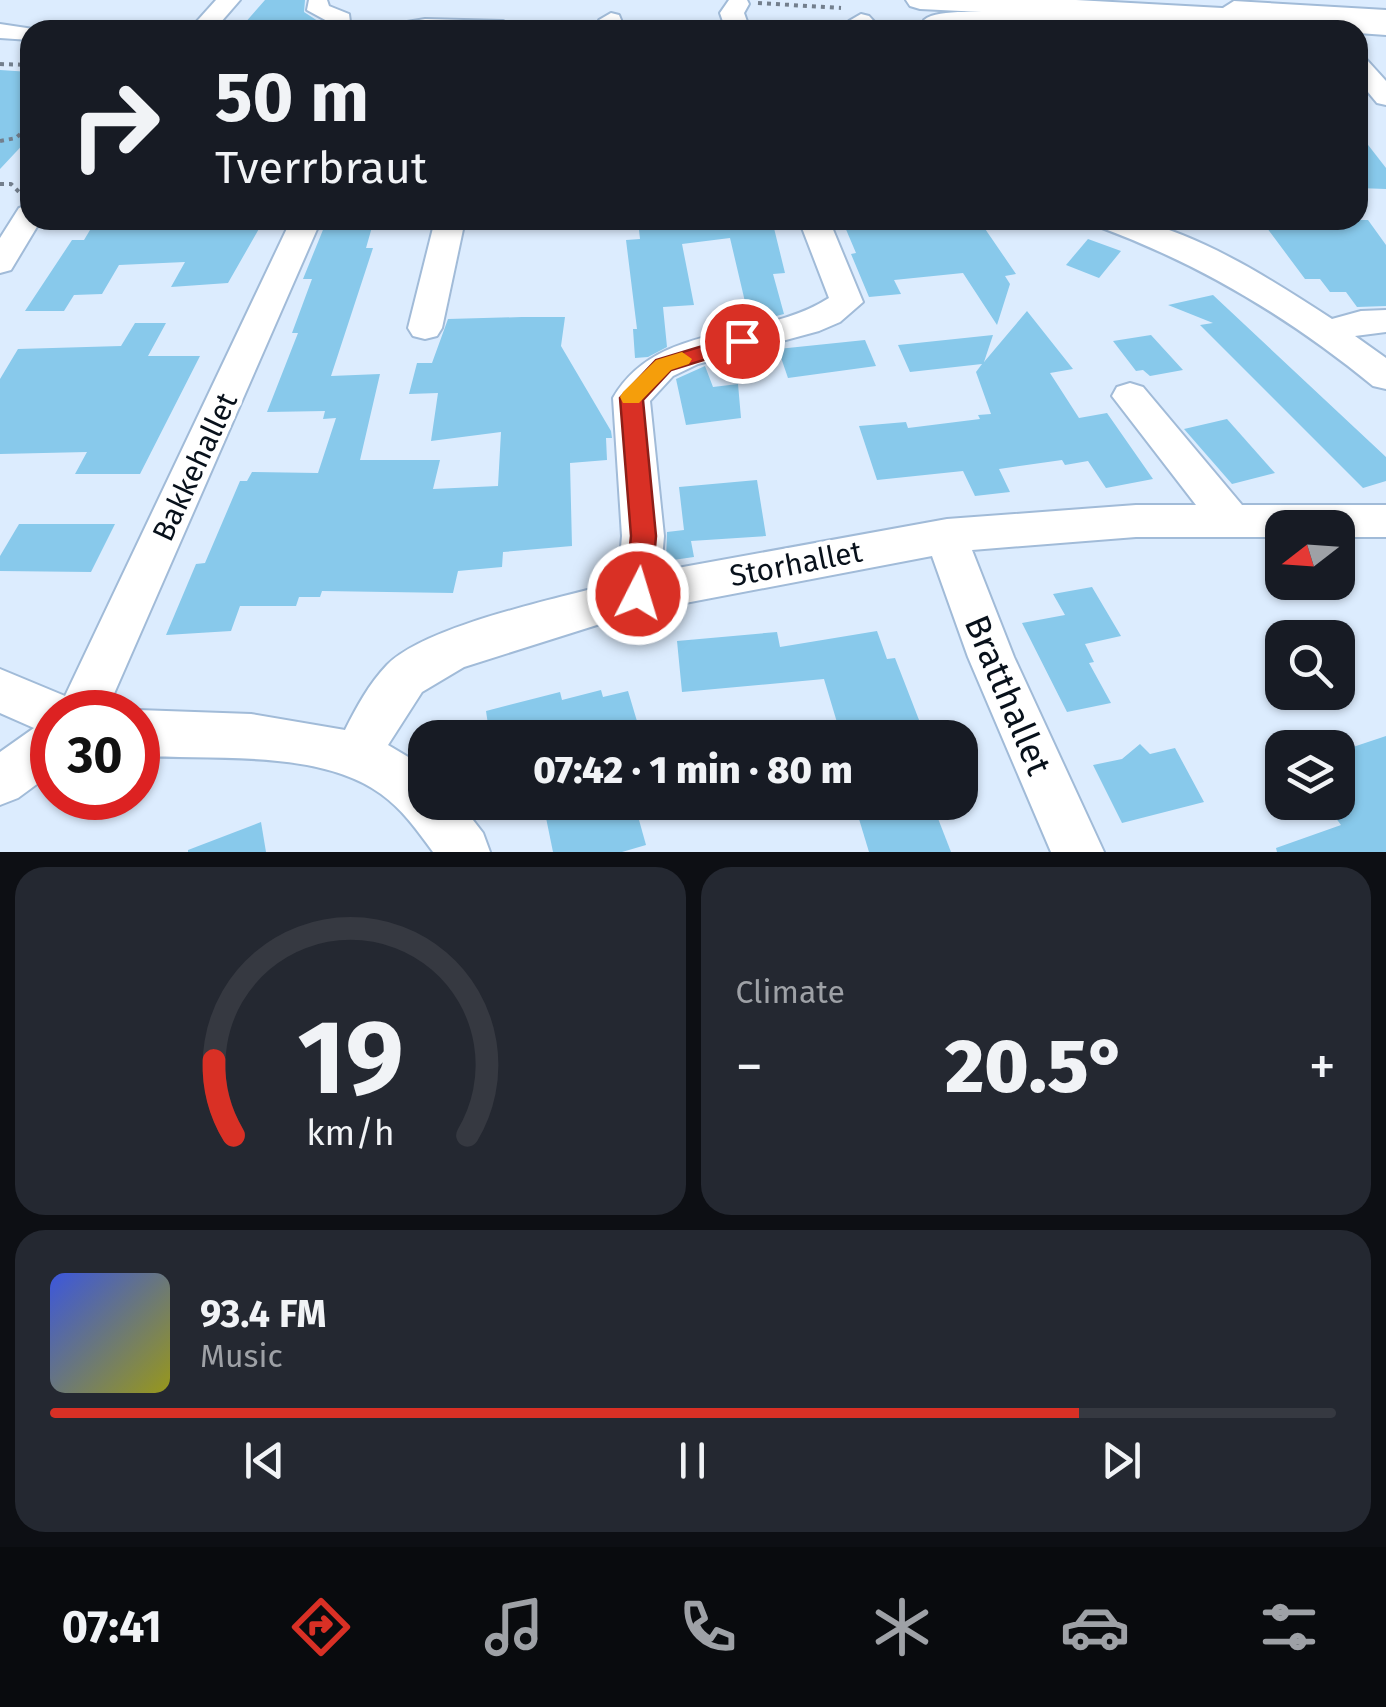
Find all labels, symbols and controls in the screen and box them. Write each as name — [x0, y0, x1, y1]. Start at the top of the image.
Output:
text: 50 m — [215, 56, 369, 140]
icon: right — [50, 60, 180, 190]
text: Tverrbraut — [215, 141, 427, 195]
pin — [700, 299, 785, 384]
icon: arrive — [715, 314, 770, 369]
street label: Bakkehallet — [145, 387, 245, 547]
north arrow — [1265, 510, 1355, 600]
map controls — [1265, 510, 1355, 820]
street label: Storhallet — [727, 534, 865, 594]
position arrow — [586, 542, 690, 646]
street label: Bratthallet — [956, 609, 1061, 781]
button: search — [1265, 620, 1355, 710]
speed limit sign: 30 — [30, 690, 160, 820]
button: layers — [1265, 730, 1355, 820]
text: 07:42 · 1 min · 80 m — [533, 747, 853, 793]
text: Climate — [736, 973, 845, 1011]
text: 19 — [297, 996, 404, 1121]
text: 20.5° — [945, 1022, 1127, 1112]
text: − — [736, 1034, 763, 1100]
text: + — [1309, 1034, 1336, 1100]
text: km/h — [306, 1112, 394, 1154]
text: 93.4 FM — [200, 1291, 326, 1337]
text: Music — [200, 1337, 283, 1375]
icon: previous — [237, 1433, 292, 1488]
icon: pause — [665, 1433, 720, 1488]
icon: next — [1094, 1433, 1149, 1488]
icon: directions — [286, 1592, 356, 1662]
icon: music — [479, 1592, 549, 1662]
icon: phone — [673, 1592, 743, 1662]
icon: climate — [867, 1592, 937, 1662]
icon: car — [1060, 1592, 1130, 1662]
icon: filters — [1254, 1592, 1324, 1662]
text: 07:41 — [62, 1600, 162, 1654]

